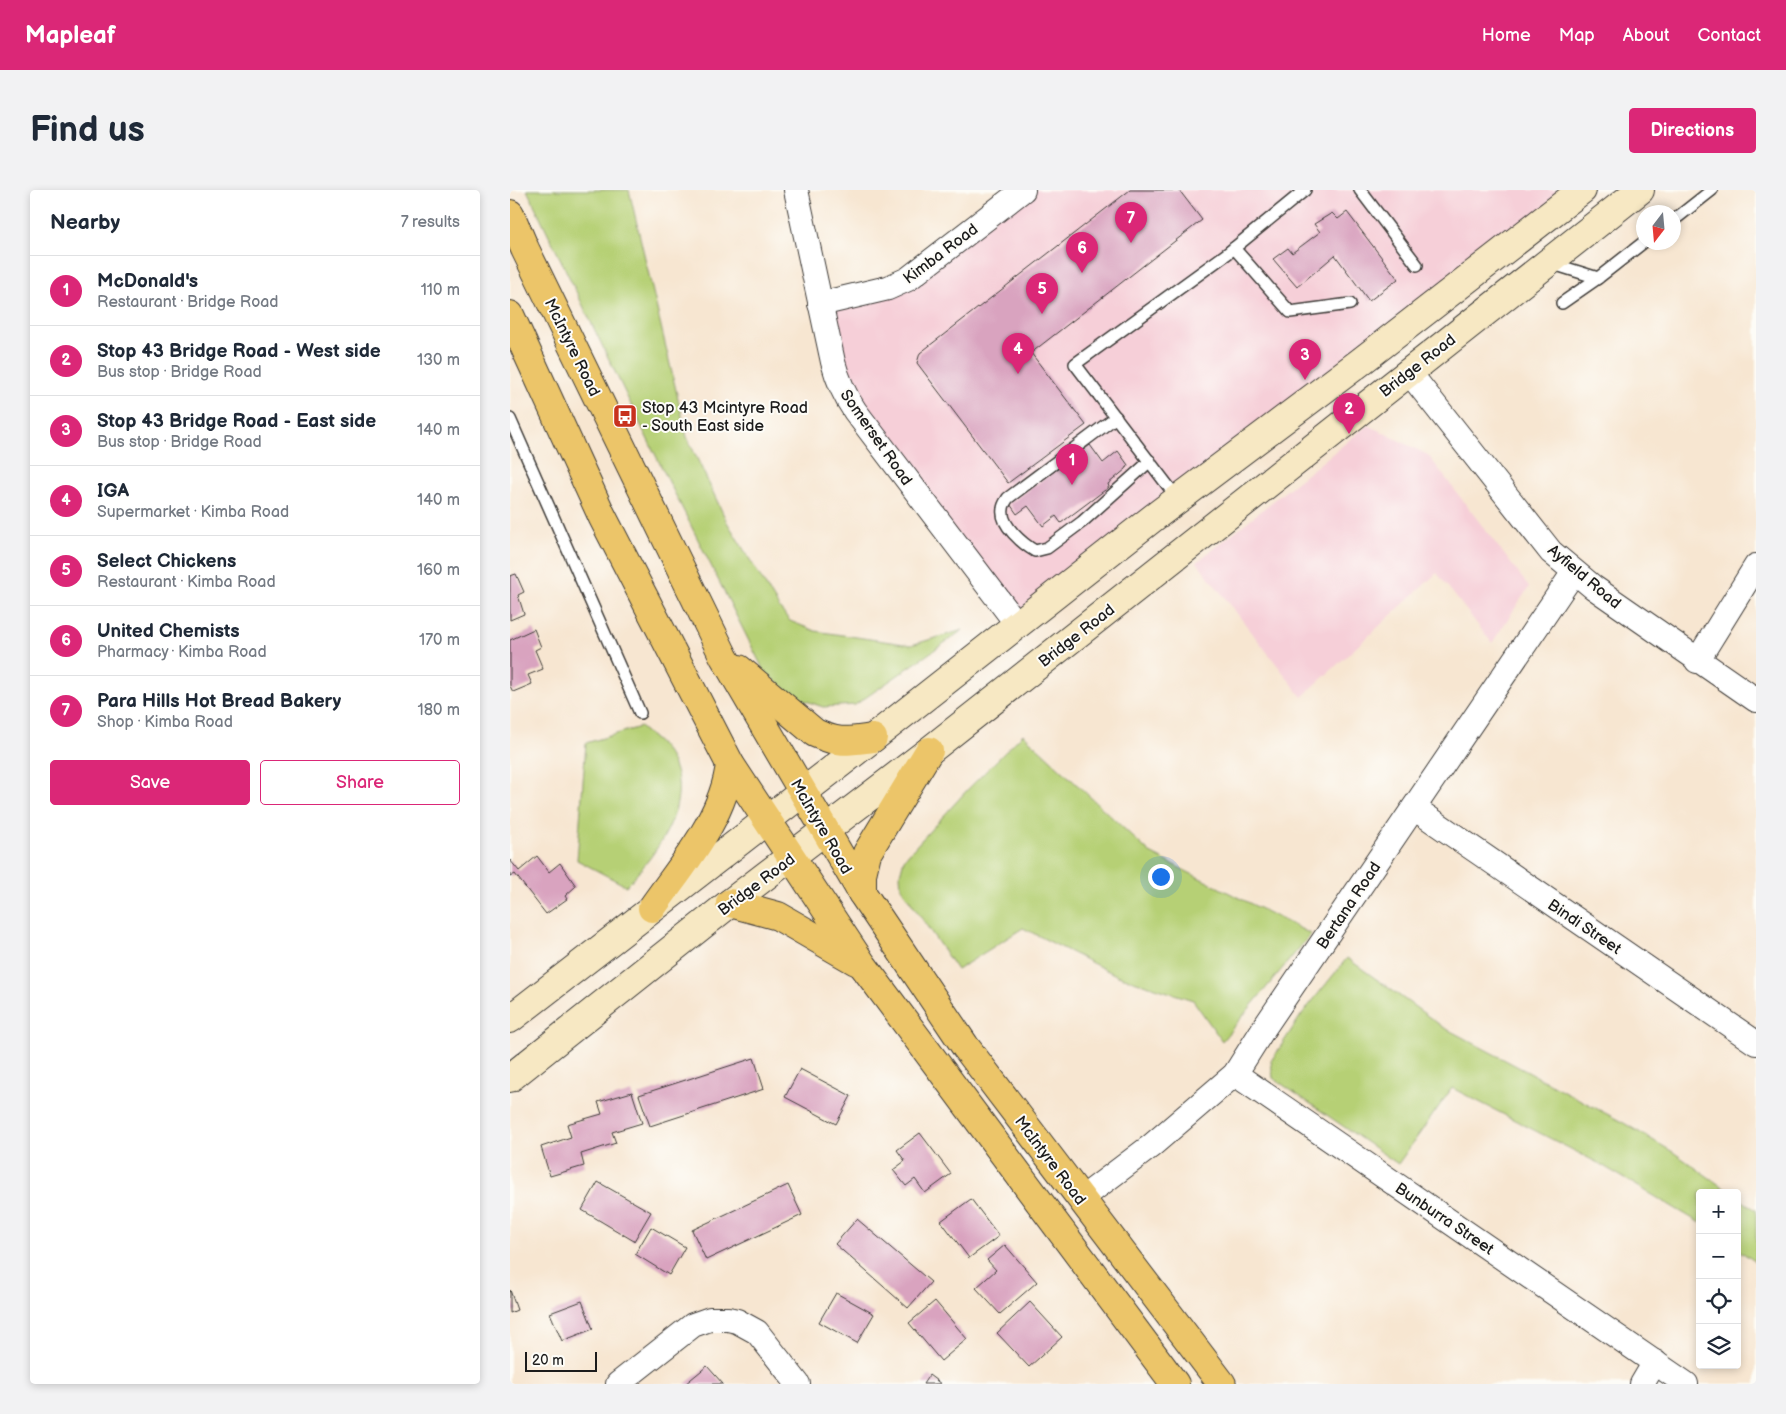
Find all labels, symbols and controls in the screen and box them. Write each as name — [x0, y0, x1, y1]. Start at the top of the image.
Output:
text: Mapleaf — [25, 21, 116, 50]
text: Home — [1482, 25, 1531, 46]
text: Map — [1559, 25, 1595, 46]
text: About — [1623, 25, 1670, 46]
text: Contact — [1698, 25, 1761, 46]
button: Directions — [1629, 108, 1756, 153]
text: Find us — [30, 109, 145, 152]
pin: 7 — [1115, 202, 1147, 243]
north arrow — [1636, 205, 1681, 250]
text: Nearby — [50, 210, 120, 235]
text: 7 results — [401, 213, 460, 232]
street label: Kimba Road — [900, 220, 982, 288]
pin: 6 — [1066, 232, 1098, 273]
text: McDonald's — [97, 270, 198, 293]
pin: 5 — [1026, 273, 1058, 314]
text: 1 — [63, 281, 69, 300]
text: 110 m — [421, 281, 460, 300]
text: Restaurant · Bridge Road — [97, 293, 278, 312]
street label: McIntyre Road — [540, 296, 604, 400]
street label: Bridge Road — [1376, 331, 1460, 402]
pin: 4 — [1002, 333, 1034, 374]
pin: 3 — [1289, 339, 1321, 380]
text: Stop 43 Bridge Road - West side — [97, 340, 381, 363]
text: 2 — [61, 351, 71, 370]
text: 130 m — [417, 351, 460, 370]
text: Bus stop · Bridge Road — [97, 363, 262, 382]
street label: Somerset Road — [836, 386, 916, 489]
pin: 2 — [1333, 393, 1365, 434]
place label: Stop 43 Mcintyre Road - South East side — [642, 399, 808, 436]
bus stop icon: Stop 43 Mcintyre Road - South East side — [612, 403, 638, 429]
text: Stop 43 Bridge Road - East side — [97, 410, 376, 433]
text: 3 — [61, 421, 71, 440]
text: 140 m — [417, 421, 460, 440]
text: Bus stop · Bridge Road — [97, 433, 262, 452]
pin: 1 — [1056, 444, 1088, 485]
text: IGA — [97, 480, 129, 503]
text: 4 — [61, 491, 71, 510]
text: 140 m — [417, 491, 460, 510]
text: Supermarket · Kimba Road — [97, 503, 289, 522]
street label: Ayfield Road — [1544, 541, 1624, 613]
text: Select Chickens — [97, 550, 236, 573]
text: 5 — [61, 561, 71, 580]
text: 160 m — [417, 561, 460, 580]
text: Restaurant · Kimba Road — [97, 573, 276, 592]
street label: Bridge Road — [1035, 601, 1119, 672]
text: United Chemists — [97, 620, 240, 643]
text: 6 — [61, 631, 71, 650]
text: 170 m — [419, 631, 460, 650]
text: Pharmacy · Kimba Road — [97, 643, 267, 662]
text: Para Hills Hot Bread Bakery — [97, 690, 341, 713]
text: 7 — [62, 701, 70, 720]
text: 180 m — [418, 701, 460, 720]
text: Shop · Kimba Road — [97, 713, 233, 732]
button: Save — [50, 760, 250, 805]
button: Share — [260, 760, 460, 805]
street label: McIntyre Road — [786, 776, 856, 878]
street label: Bridge Road — [715, 850, 799, 920]
street label: Bertana Road — [1313, 859, 1385, 953]
your location — [1148, 864, 1174, 890]
street label: Bindi Street — [1544, 896, 1625, 959]
street label: McIntyre Road — [1010, 1113, 1089, 1209]
street label: Bunburra Street — [1391, 1179, 1497, 1259]
map controls — [1696, 1189, 1741, 1369]
button: + — [1696, 1189, 1741, 1234]
button: − — [1696, 1234, 1741, 1279]
button: locate — [1696, 1279, 1741, 1324]
button: layers — [1696, 1324, 1741, 1369]
scale bar — [525, 1349, 598, 1372]
text: 20 m — [532, 1352, 564, 1369]

